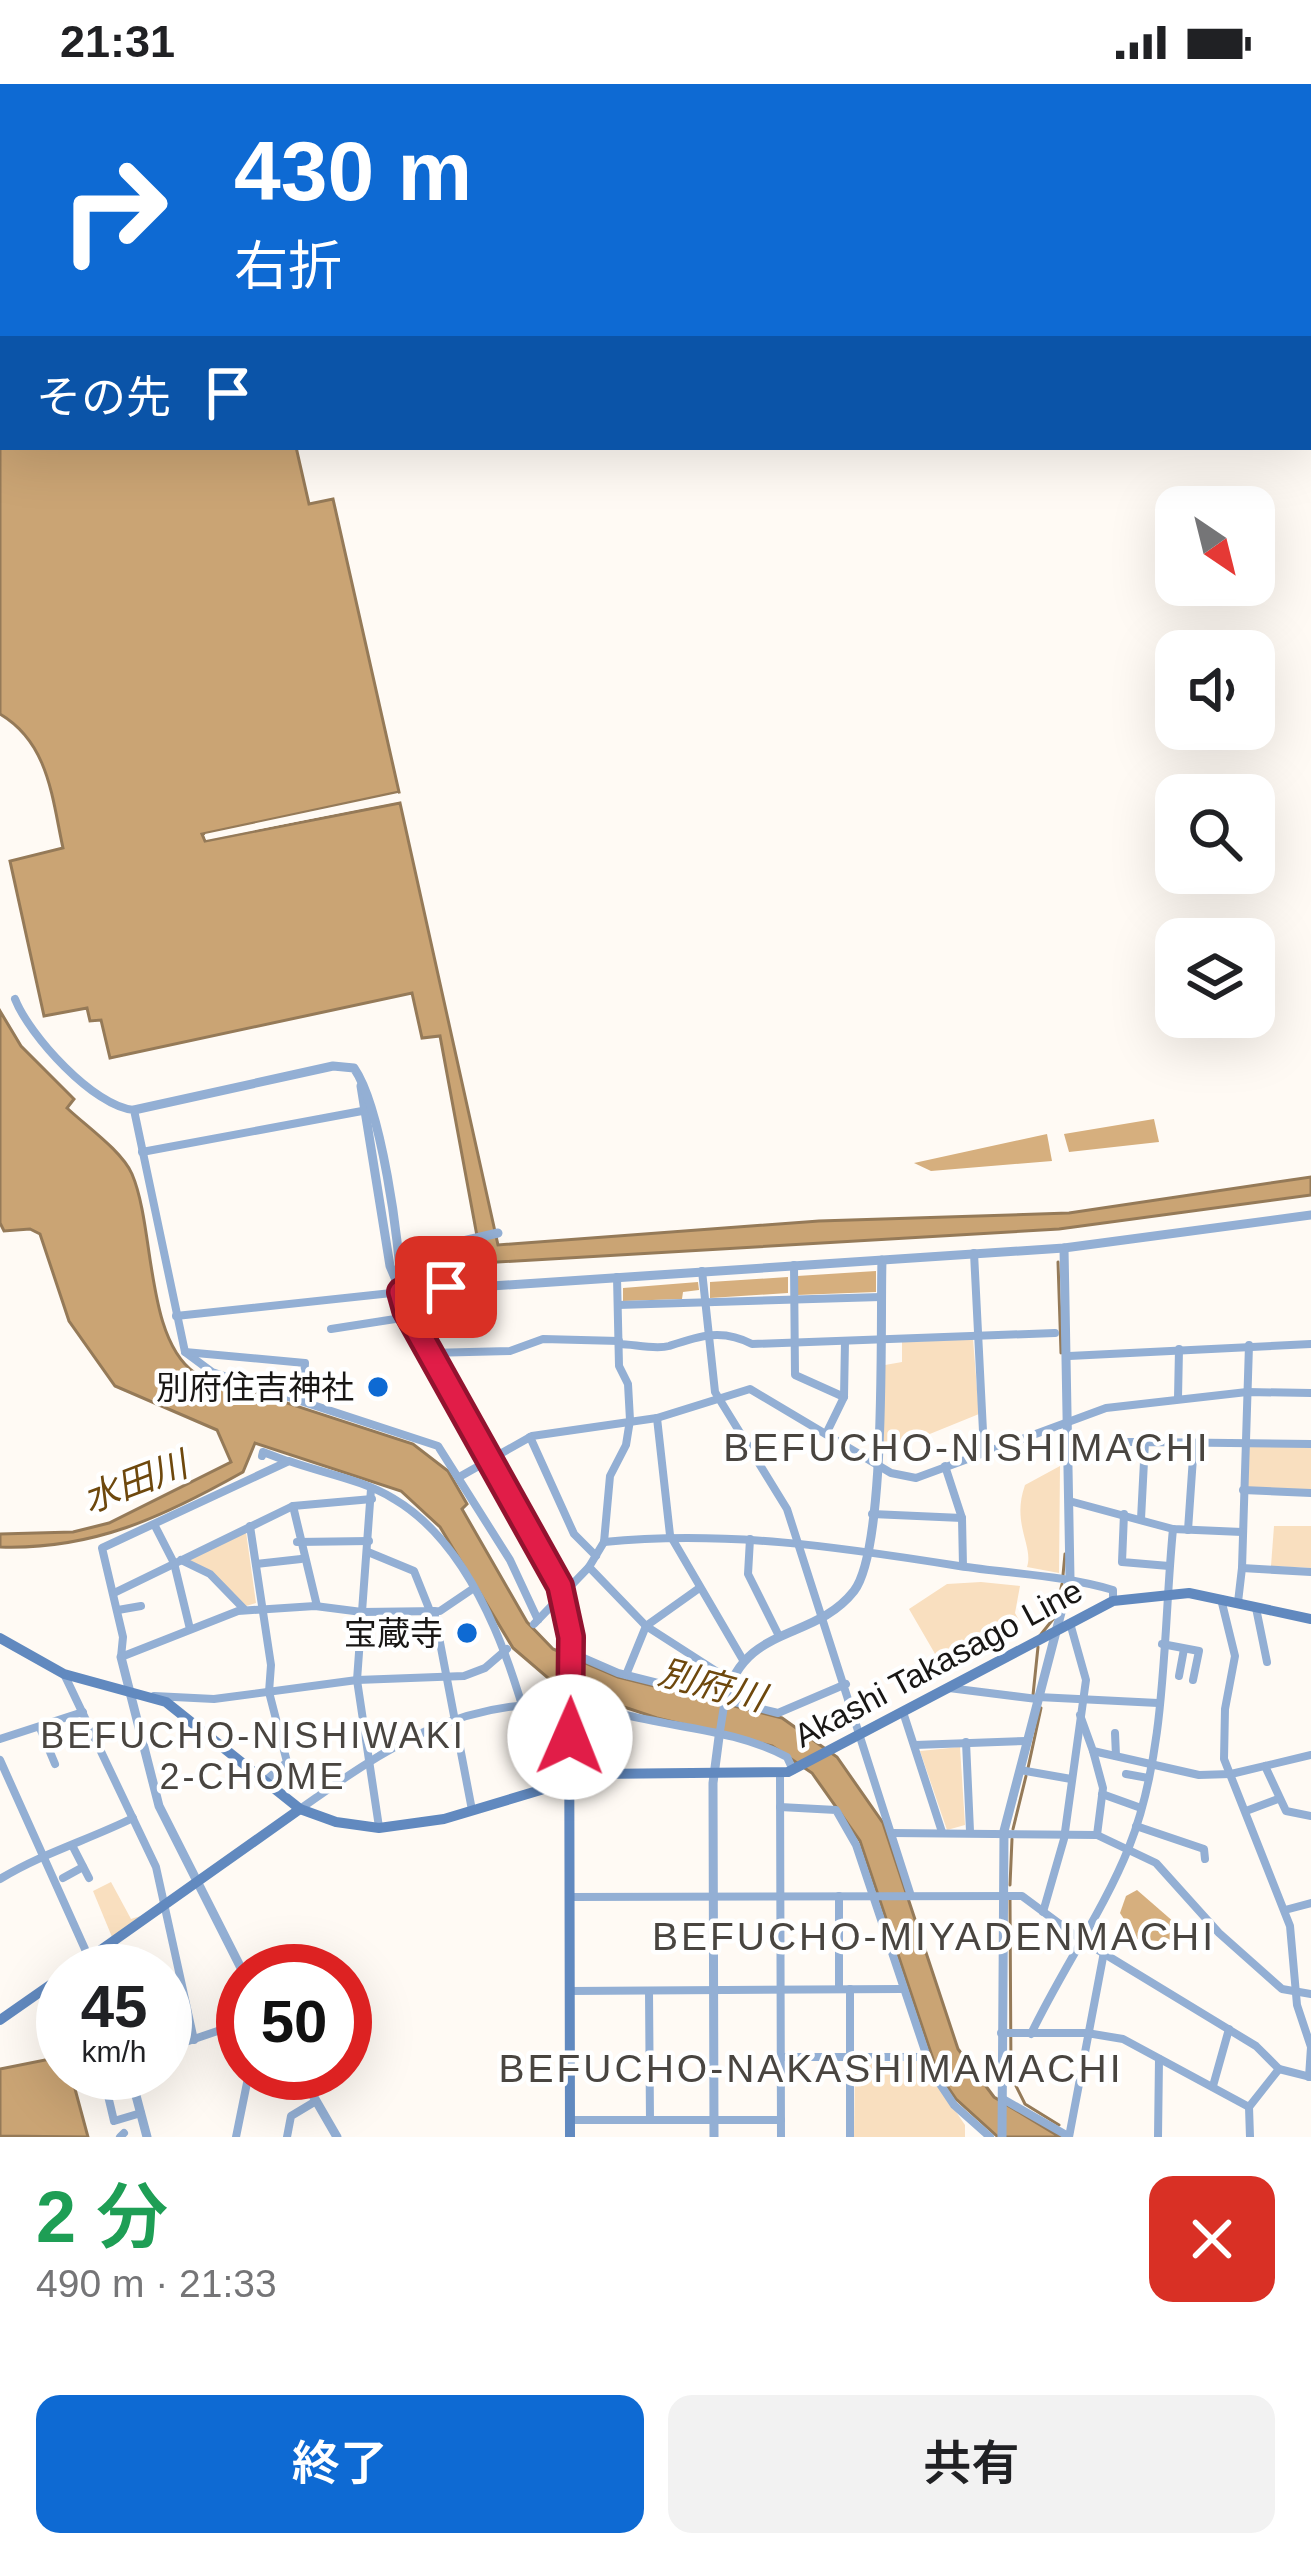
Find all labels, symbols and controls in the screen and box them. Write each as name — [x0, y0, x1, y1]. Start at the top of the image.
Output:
text: 21:31 — [60, 16, 175, 67]
text: 430 m — [234, 124, 472, 218]
icon: right — [36, 132, 192, 288]
text: 右折 — [234, 236, 342, 296]
icon: arrive — [195, 360, 261, 426]
text: その先 — [36, 372, 171, 423]
north arrow — [1155, 486, 1275, 606]
map controls — [1155, 486, 1275, 1038]
button: sound — [1155, 630, 1275, 750]
button: search — [1155, 774, 1275, 894]
button: layers — [1155, 918, 1275, 1038]
pin — [395, 1236, 497, 1338]
icon: arrive — [413, 1254, 479, 1320]
place label: 別府住吉神社 — [156, 1369, 354, 1406]
marker: 別府住吉神社 — [365, 1374, 391, 1400]
district label: BEFUCHO-NISHIMACHI — [723, 1426, 1211, 1469]
water label: 水田川 — [77, 1442, 196, 1520]
street label: Akashi Takasago Line — [788, 1571, 1088, 1755]
place label: 宝蔵寺 — [344, 1615, 443, 1652]
marker: 宝蔵寺 — [454, 1620, 480, 1646]
water label: 別府川 — [655, 1651, 773, 1720]
position arrow — [507, 1674, 633, 1800]
district label: BEFUCHO-NISHIWAKI 2-CHOME — [40, 1715, 466, 1797]
district label: BEFUCHO-MIYADENMACHI — [652, 1915, 1216, 1958]
speed limit sign: 50 — [216, 1944, 372, 2100]
text: 45 — [81, 1973, 147, 2040]
text: km/h — [81, 2035, 147, 2068]
district label: BEFUCHO-NAKASHIMAMACHI — [498, 2047, 1124, 2090]
button: close — [1149, 2176, 1275, 2302]
text: 2 分 — [36, 2177, 168, 2257]
text: 490 m · 21:33 — [36, 2262, 277, 2305]
button: 終了 — [36, 2395, 644, 2533]
button: 共有 — [668, 2395, 1275, 2533]

